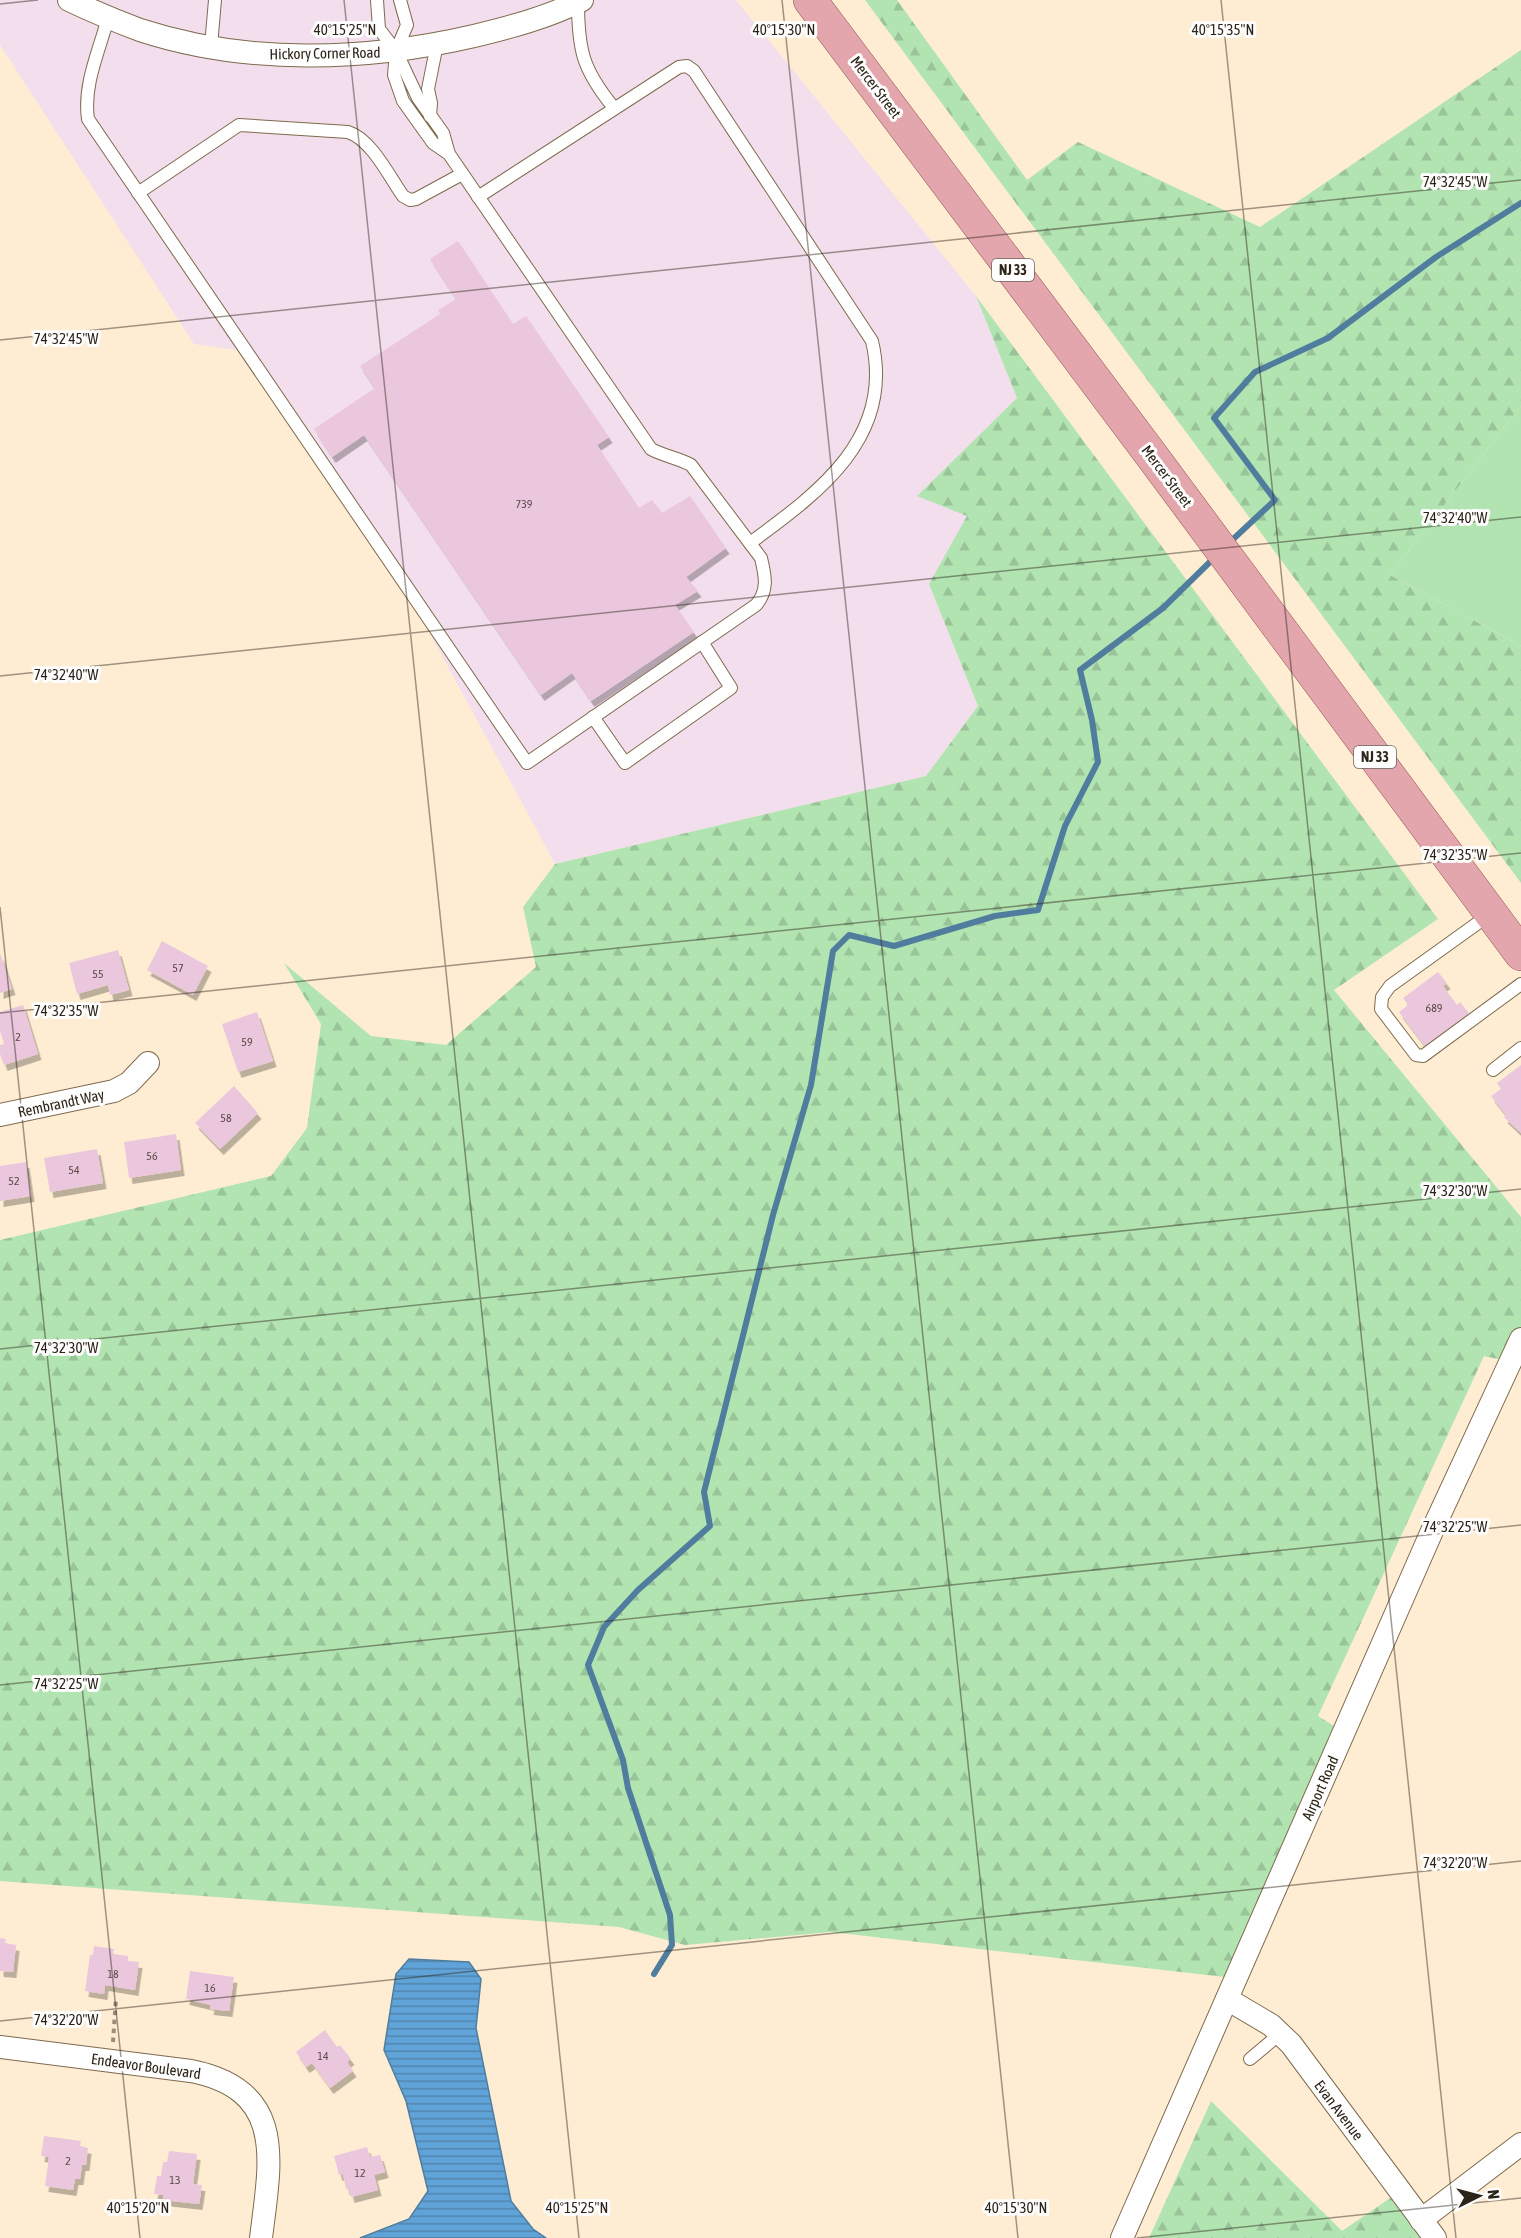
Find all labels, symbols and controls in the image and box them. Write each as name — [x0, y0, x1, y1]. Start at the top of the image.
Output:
text: 40°15'25"N — [314, 21, 376, 38]
text: 40°15'30"N — [753, 21, 815, 38]
text: 40°15'35"N — [1192, 21, 1254, 38]
street label: Hickory Corner Road — [269, 44, 381, 62]
street label: Mercer Street — [847, 53, 905, 121]
text: 74°32'45"W — [1423, 173, 1487, 190]
road number: NJ 33 — [992, 259, 1034, 281]
text: 74°32'45"W — [34, 330, 98, 347]
street label: Mercer Street — [1138, 442, 1196, 510]
house number: 739 — [516, 497, 533, 511]
text: 74°32'40"W — [1423, 509, 1487, 526]
text: 74°32'40"W — [34, 666, 98, 683]
road number: NJ 33 — [1354, 746, 1396, 768]
text: 74°32'35"W — [1423, 846, 1487, 863]
house number: 57 — [172, 961, 184, 975]
house number: 55 — [92, 967, 104, 981]
house number: 689 — [1426, 1001, 1443, 1015]
text: 74°32'35"W — [34, 1002, 98, 1019]
house number: 2 — [15, 1030, 21, 1044]
house number: 59 — [241, 1035, 253, 1049]
street label: Rembrandt Way — [16, 1086, 106, 1120]
house number: 58 — [220, 1111, 232, 1125]
house number: 56 — [146, 1149, 158, 1163]
house number: 54 — [68, 1163, 80, 1177]
house number: 52 — [8, 1174, 20, 1188]
text: 74°32'30"W — [1423, 1182, 1487, 1199]
text: 74°32'30"W — [34, 1339, 98, 1356]
text: 74°32'25"W — [1423, 1518, 1487, 1535]
text: 74°32'25"W — [34, 1675, 98, 1692]
street label: Airport Road — [1298, 1753, 1342, 1823]
text: 74°32'20"W — [1423, 1854, 1487, 1871]
house number: 18 — [107, 1967, 119, 1981]
house number: 16 — [204, 1981, 216, 1995]
text: 74°32'20"W — [34, 2011, 98, 2028]
house number: 14 — [317, 2049, 329, 2063]
street label: Endeavor Boulevard — [90, 2050, 202, 2082]
street label: Evan Avenue — [1311, 2077, 1367, 2143]
house number: 2 — [65, 2154, 71, 2168]
house number: 12 — [354, 2166, 366, 2180]
north arrow — [1449, 2166, 1509, 2226]
house number: 13 — [169, 2173, 181, 2187]
text: N — [1484, 2189, 1503, 2200]
text: 40°15'20"N — [107, 2199, 169, 2216]
text: 40°15'25"N — [546, 2199, 608, 2216]
text: 40°15'30"N — [985, 2199, 1047, 2216]

